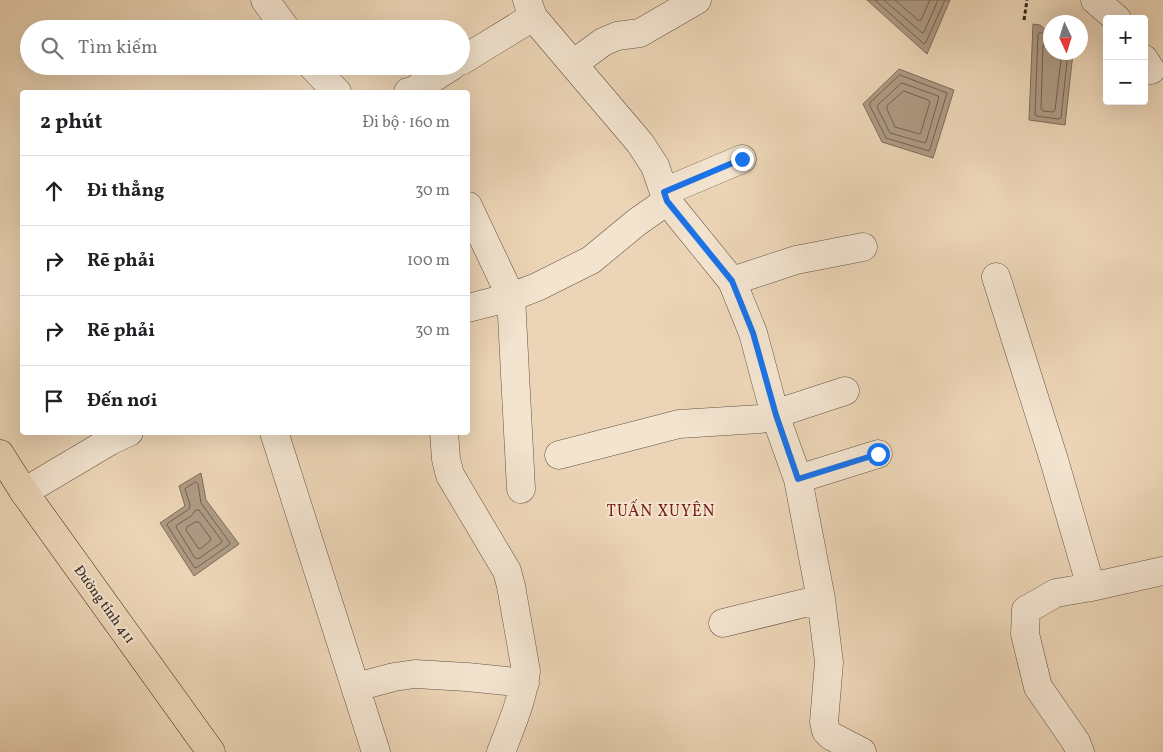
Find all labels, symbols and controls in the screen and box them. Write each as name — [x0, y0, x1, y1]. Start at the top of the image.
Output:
north arrow — [1043, 15, 1088, 60]
map controls — [1103, 15, 1148, 105]
button: + — [1103, 15, 1148, 60]
search box — [20, 20, 470, 75]
icon: search — [38, 34, 66, 62]
text: Tìm kiếm — [78, 35, 158, 61]
button: − — [1103, 60, 1148, 105]
text: 2 phút — [40, 108, 102, 137]
text: Đi bộ · 160 m — [362, 112, 450, 134]
route end — [731, 148, 754, 171]
icon: ahead — [40, 177, 68, 205]
text: Đi thẳng — [87, 178, 164, 204]
text: 30 m — [415, 180, 450, 202]
icon: right — [40, 247, 68, 275]
text: Rẽ phải — [87, 248, 155, 274]
text: 100 m — [407, 250, 450, 272]
icon: right — [40, 317, 68, 345]
text: Rẽ phải — [87, 318, 155, 344]
text: 30 m — [415, 320, 450, 342]
icon: arrive — [40, 387, 68, 415]
text: Đến nơi — [87, 388, 157, 414]
route start — [867, 443, 890, 466]
district label: TUẤN XUYÊN — [607, 499, 715, 523]
street label: Đường tỉnh 411 — [69, 562, 139, 648]

